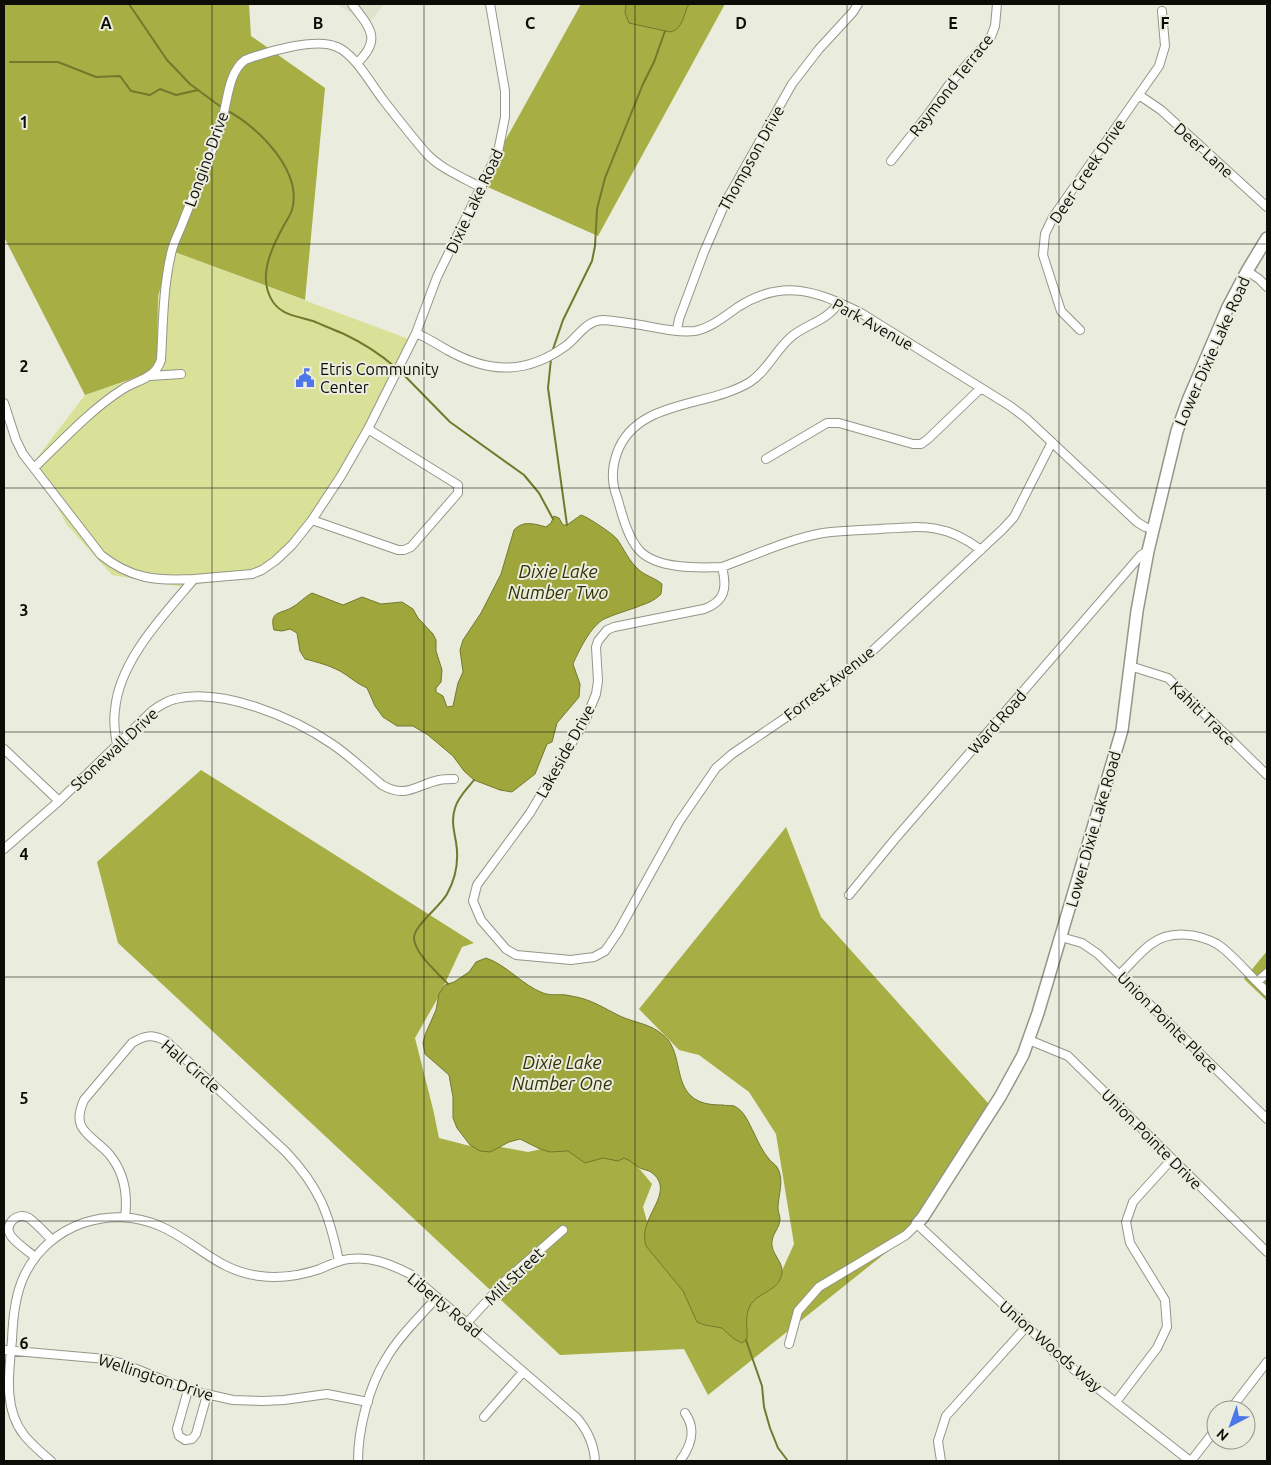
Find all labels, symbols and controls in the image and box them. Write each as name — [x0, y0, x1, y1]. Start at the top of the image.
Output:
text: A — [100, 14, 112, 32]
text: B — [313, 14, 323, 32]
text: C — [525, 14, 535, 32]
text: D — [735, 14, 747, 32]
text: E — [948, 14, 958, 32]
text: F — [1161, 14, 1170, 32]
street label: Raymond Terrace — [906, 30, 996, 140]
street label: Thompson Drive — [715, 102, 787, 214]
street label: Longino Drive — [180, 109, 232, 209]
text: 1 — [19, 113, 29, 131]
street label: Deer Creek Drive — [1045, 115, 1129, 227]
street label: Deer Lane — [1171, 119, 1237, 181]
street label: Dixie Lake Road — [442, 146, 506, 256]
street label: Lower Dixie Lake Road — [1171, 273, 1253, 429]
street label: Park Avenue — [830, 294, 916, 354]
text: 2 — [19, 357, 29, 375]
place label: Etris Community Center — [320, 360, 439, 396]
public building icon: Etris Community Center — [294, 367, 316, 389]
water label: Dixie Lake Number Two — [508, 561, 608, 602]
text: 3 — [19, 601, 29, 619]
street label: Forrest Avenue — [780, 642, 878, 724]
street label: Kahiti Trace — [1167, 677, 1239, 749]
street label: Ward Road — [964, 686, 1030, 758]
street label: Lakeside Drive — [532, 701, 598, 801]
street label: Stonewall Drive — [67, 704, 161, 794]
street label: Lower Dixie Lake Road — [1062, 749, 1124, 909]
text: 4 — [19, 845, 29, 863]
street label: Union Pointe Place — [1114, 968, 1222, 1076]
street label: Hall Circle — [158, 1036, 224, 1096]
water label: Dixie Lake Number One — [512, 1052, 612, 1093]
street label: Union Pointe Drive — [1098, 1085, 1206, 1193]
text: 5 — [19, 1089, 29, 1107]
street label: Mill Street — [481, 1243, 548, 1308]
street label: Liberty Road — [404, 1269, 486, 1341]
street label: Union Woods Way — [996, 1297, 1106, 1396]
text: 6 — [19, 1334, 29, 1352]
street label: Wellington Drive — [96, 1350, 216, 1404]
north arrow — [1206, 1400, 1256, 1450]
text: N — [1213, 1425, 1232, 1444]

